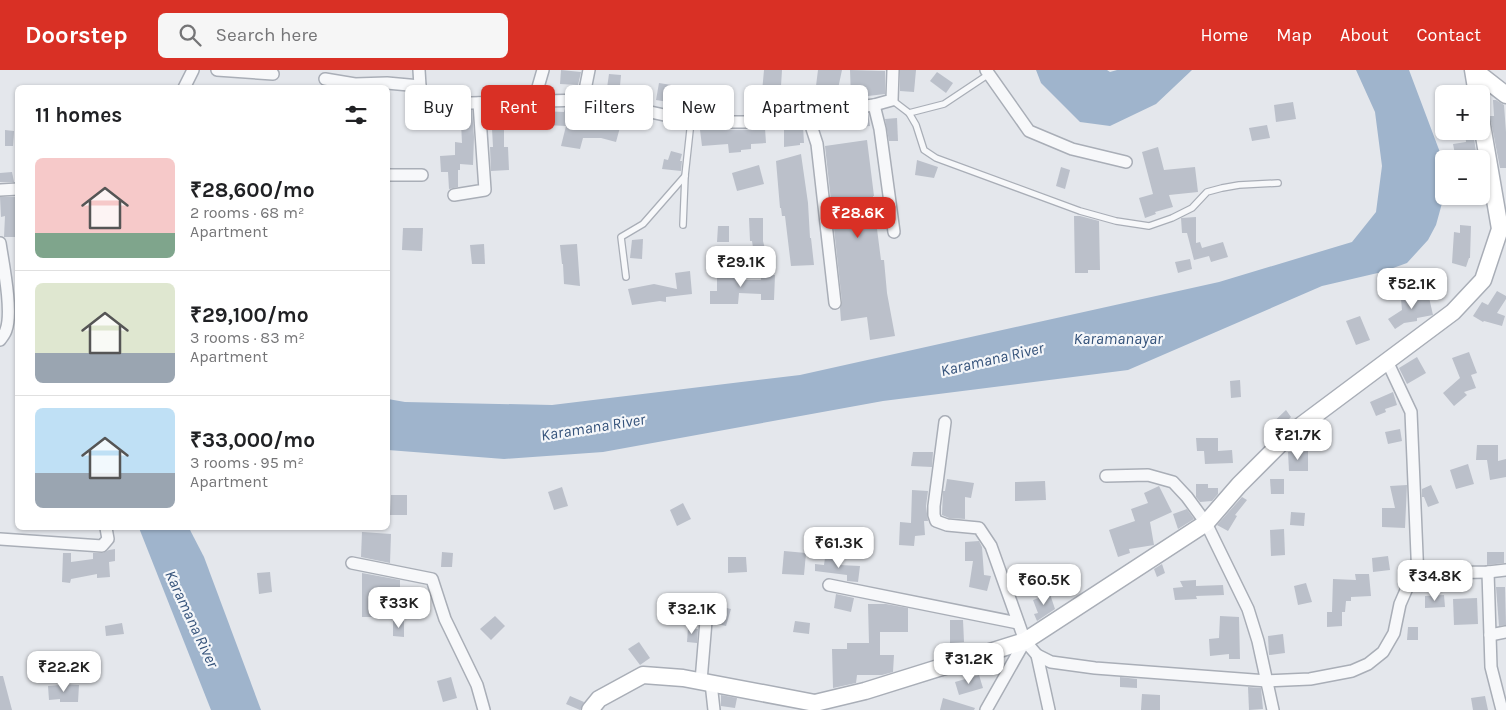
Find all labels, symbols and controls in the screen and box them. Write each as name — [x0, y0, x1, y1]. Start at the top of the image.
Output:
search box — [158, 13, 508, 58]
text: Doorstep — [25, 21, 128, 49]
icon: search — [176, 21, 204, 49]
text: Search here — [216, 24, 318, 46]
text: Home — [1200, 24, 1248, 46]
text: Map — [1276, 24, 1312, 46]
text: About — [1340, 24, 1389, 46]
text: Contact — [1417, 24, 1481, 46]
chip: Buy — [405, 85, 471, 130]
chip: Rent — [481, 85, 555, 130]
chip: Filters — [565, 85, 653, 130]
chip: New — [663, 85, 734, 130]
chip: Apartment — [744, 85, 868, 130]
map controls — [1435, 85, 1490, 205]
button: + — [1435, 85, 1490, 140]
icon: filters — [342, 101, 370, 129]
text: 11 homes — [35, 103, 122, 127]
button: − — [1435, 150, 1490, 205]
icon: home — [75, 178, 135, 238]
text: ₹28,600/mo — [190, 178, 315, 202]
pin: ₹28.6K — [817, 196, 899, 239]
text: 2 rooms · 68 m² — [190, 203, 304, 222]
text: ₹28.6K — [832, 203, 884, 222]
text: Apartment — [190, 222, 268, 241]
pin: ₹29.1K — [700, 246, 782, 288]
text: ₹29.1K — [717, 252, 765, 271]
pin: ₹52.1K — [1371, 268, 1453, 310]
text: ₹52.1K — [1388, 274, 1436, 293]
icon: home — [75, 303, 135, 363]
text: ₹29,100/mo — [190, 303, 309, 327]
text: 3 rooms · 83 m² — [190, 328, 305, 347]
water label: Karamanayar — [1073, 329, 1163, 348]
water label: Karamana River — [939, 338, 1046, 380]
text: Apartment — [190, 347, 268, 366]
water label: Karamana River — [539, 409, 647, 445]
pin: ₹21.7K — [1257, 418, 1339, 461]
text: ₹21.7K — [1275, 425, 1321, 444]
icon: home — [75, 428, 135, 488]
text: ₹33,000/mo — [190, 428, 315, 452]
text: 3 rooms · 95 m² — [190, 453, 304, 472]
text: Apartment — [190, 472, 268, 491]
pin: ₹61.3K — [798, 526, 880, 569]
text: ₹61.3K — [815, 533, 863, 552]
pin: ₹34.8K — [1394, 560, 1476, 602]
pin: ₹60.5K — [1003, 564, 1085, 606]
text: ₹34.8K — [1409, 566, 1461, 585]
water label: Karamana River — [161, 567, 223, 671]
text: ₹60.5K — [1018, 570, 1070, 589]
pin: ₹33K — [369, 586, 429, 629]
pin: ₹32.1K — [651, 592, 733, 635]
text: ₹33K — [379, 593, 419, 612]
text: ₹32.1K — [668, 599, 716, 618]
pin: ₹31.2K — [928, 642, 1010, 685]
text: ₹31.2K — [945, 649, 993, 668]
pin: ₹22.2K — [23, 650, 105, 693]
text: ₹22.2K — [38, 657, 90, 676]

